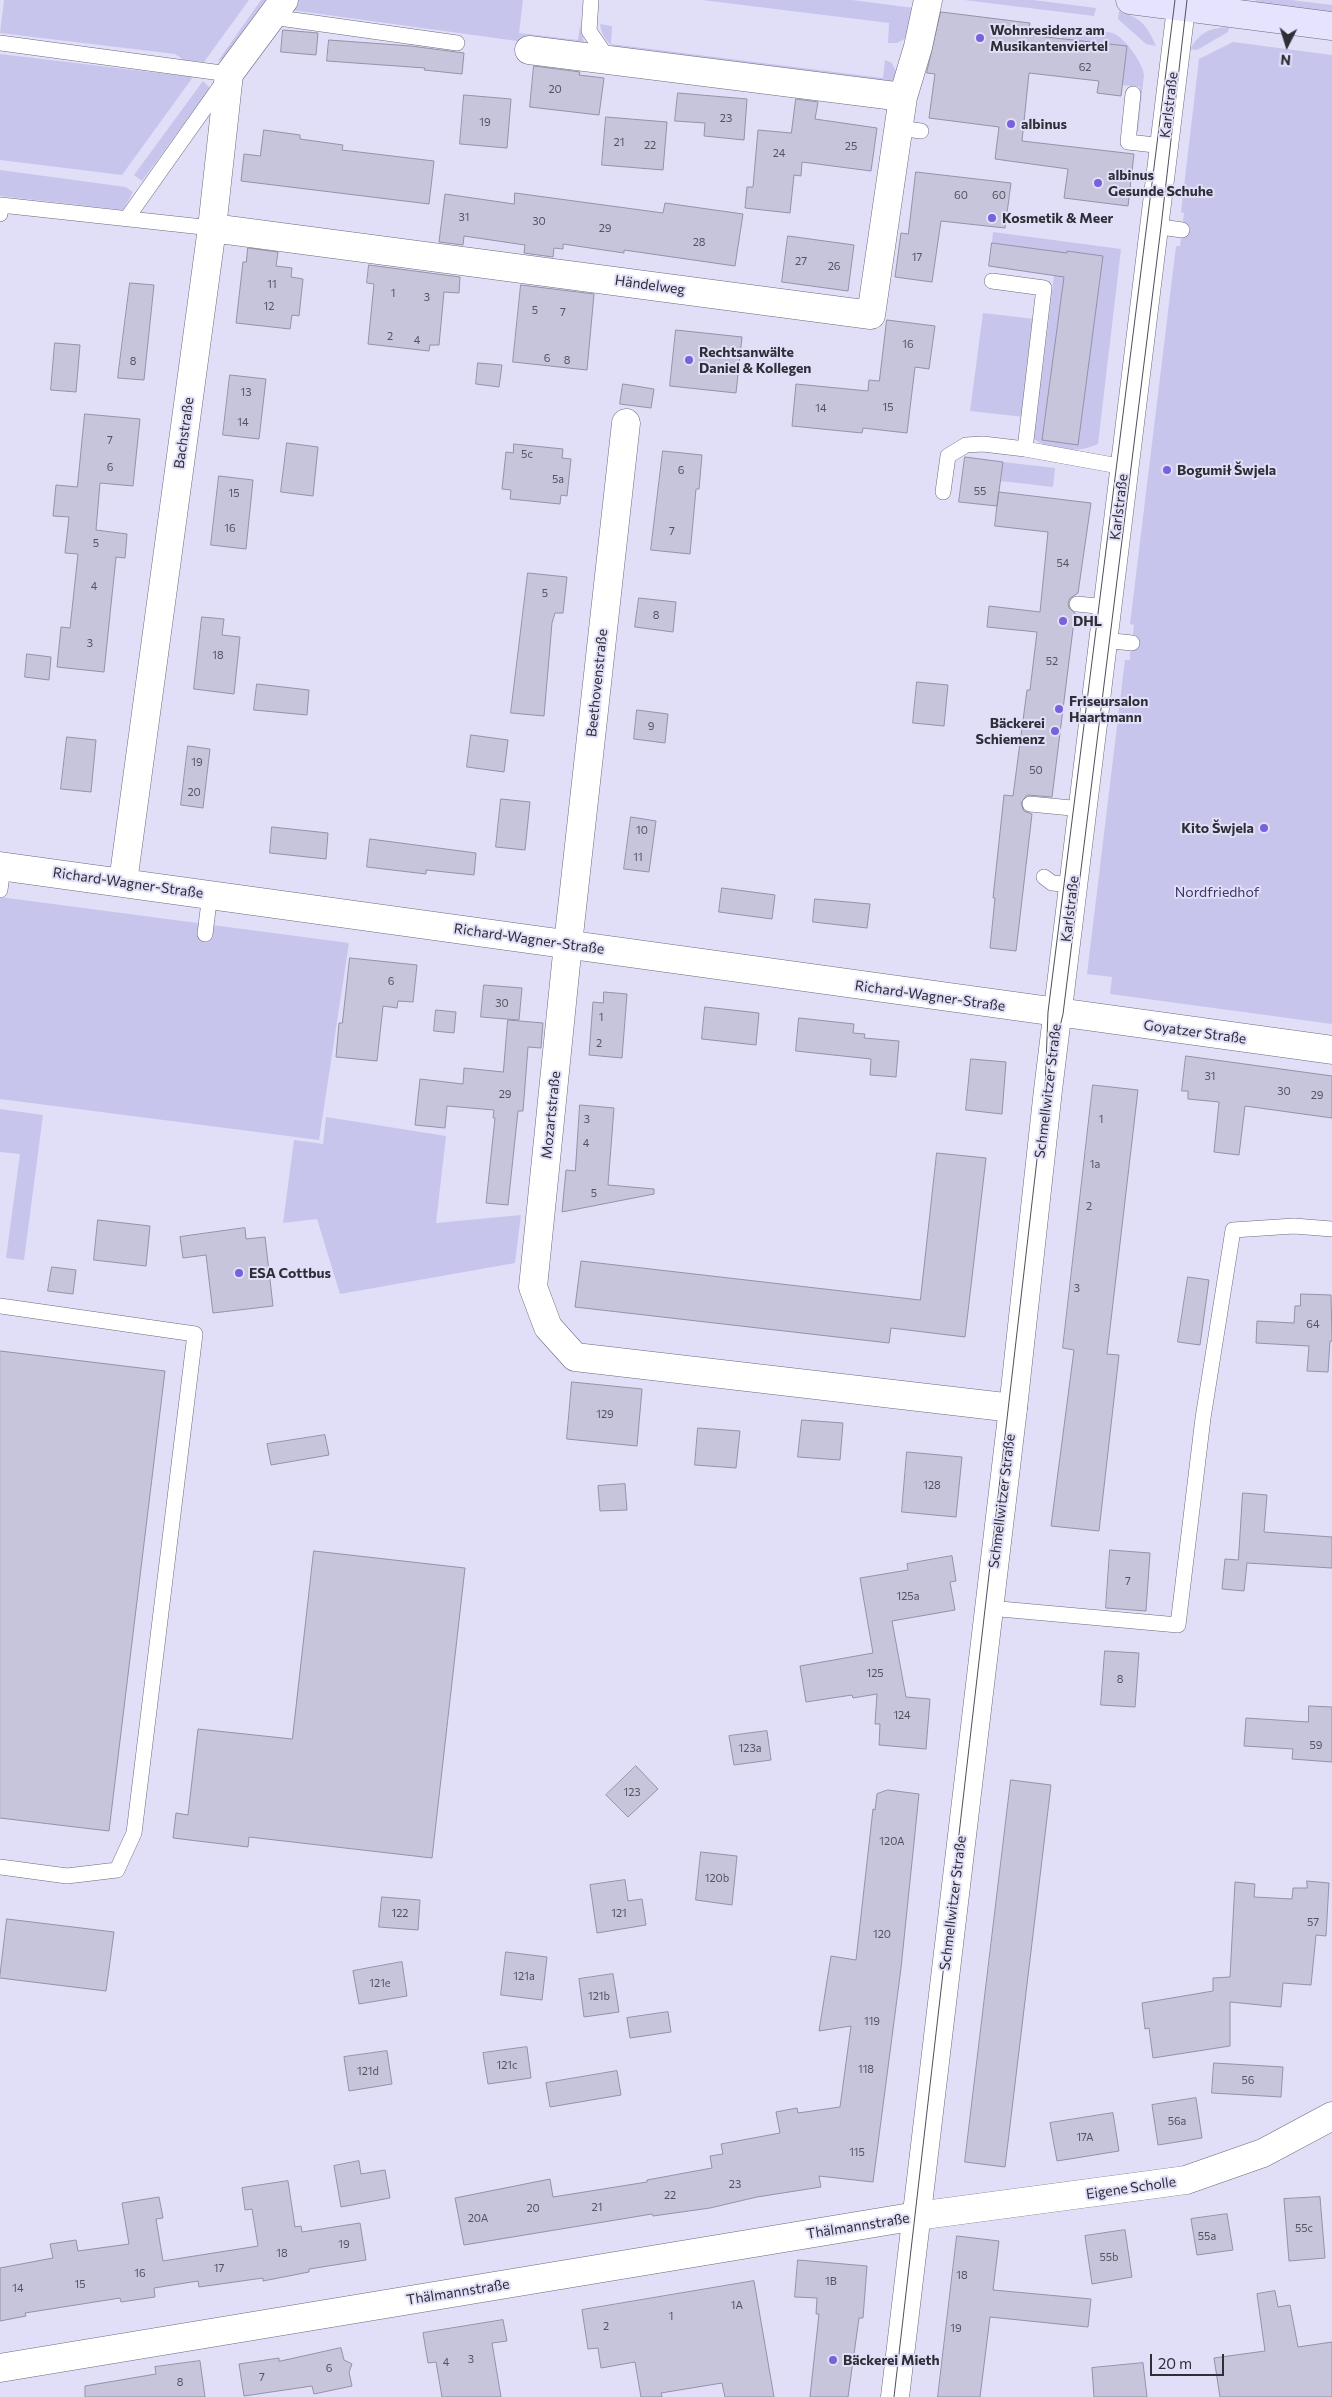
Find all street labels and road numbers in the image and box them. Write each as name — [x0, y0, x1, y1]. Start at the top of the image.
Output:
street label: Karlstraße — [1157, 71, 1181, 139]
street label: Händelweg — [614, 272, 686, 298]
street label: Bachstraße — [171, 396, 197, 470]
street label: Karlstraße — [1107, 473, 1131, 541]
street label: Beethovenstraße — [583, 628, 611, 738]
street label: Richard-Wagner-Straße — [52, 864, 204, 902]
street label: Karlstraße — [1058, 875, 1082, 943]
street label: Richard-Wagner-Straße — [453, 920, 605, 958]
street label: Richard-Wagner-Straße — [854, 977, 1006, 1015]
street label: Goyatzer Straße — [1143, 1016, 1247, 1048]
street label: Schmellwitzer Straße — [1031, 1023, 1065, 1159]
street label: Mozartstraße — [538, 1070, 564, 1160]
street label: Schmellwitzer Straße — [985, 1433, 1019, 1569]
street label: Schmellwitzer Straße — [936, 1835, 970, 1971]
street label: Eigene Scholle — [1085, 2173, 1177, 2203]
street label: Thälmannstraße — [805, 2210, 911, 2242]
street label: Thälmannstraße — [405, 2276, 511, 2308]

